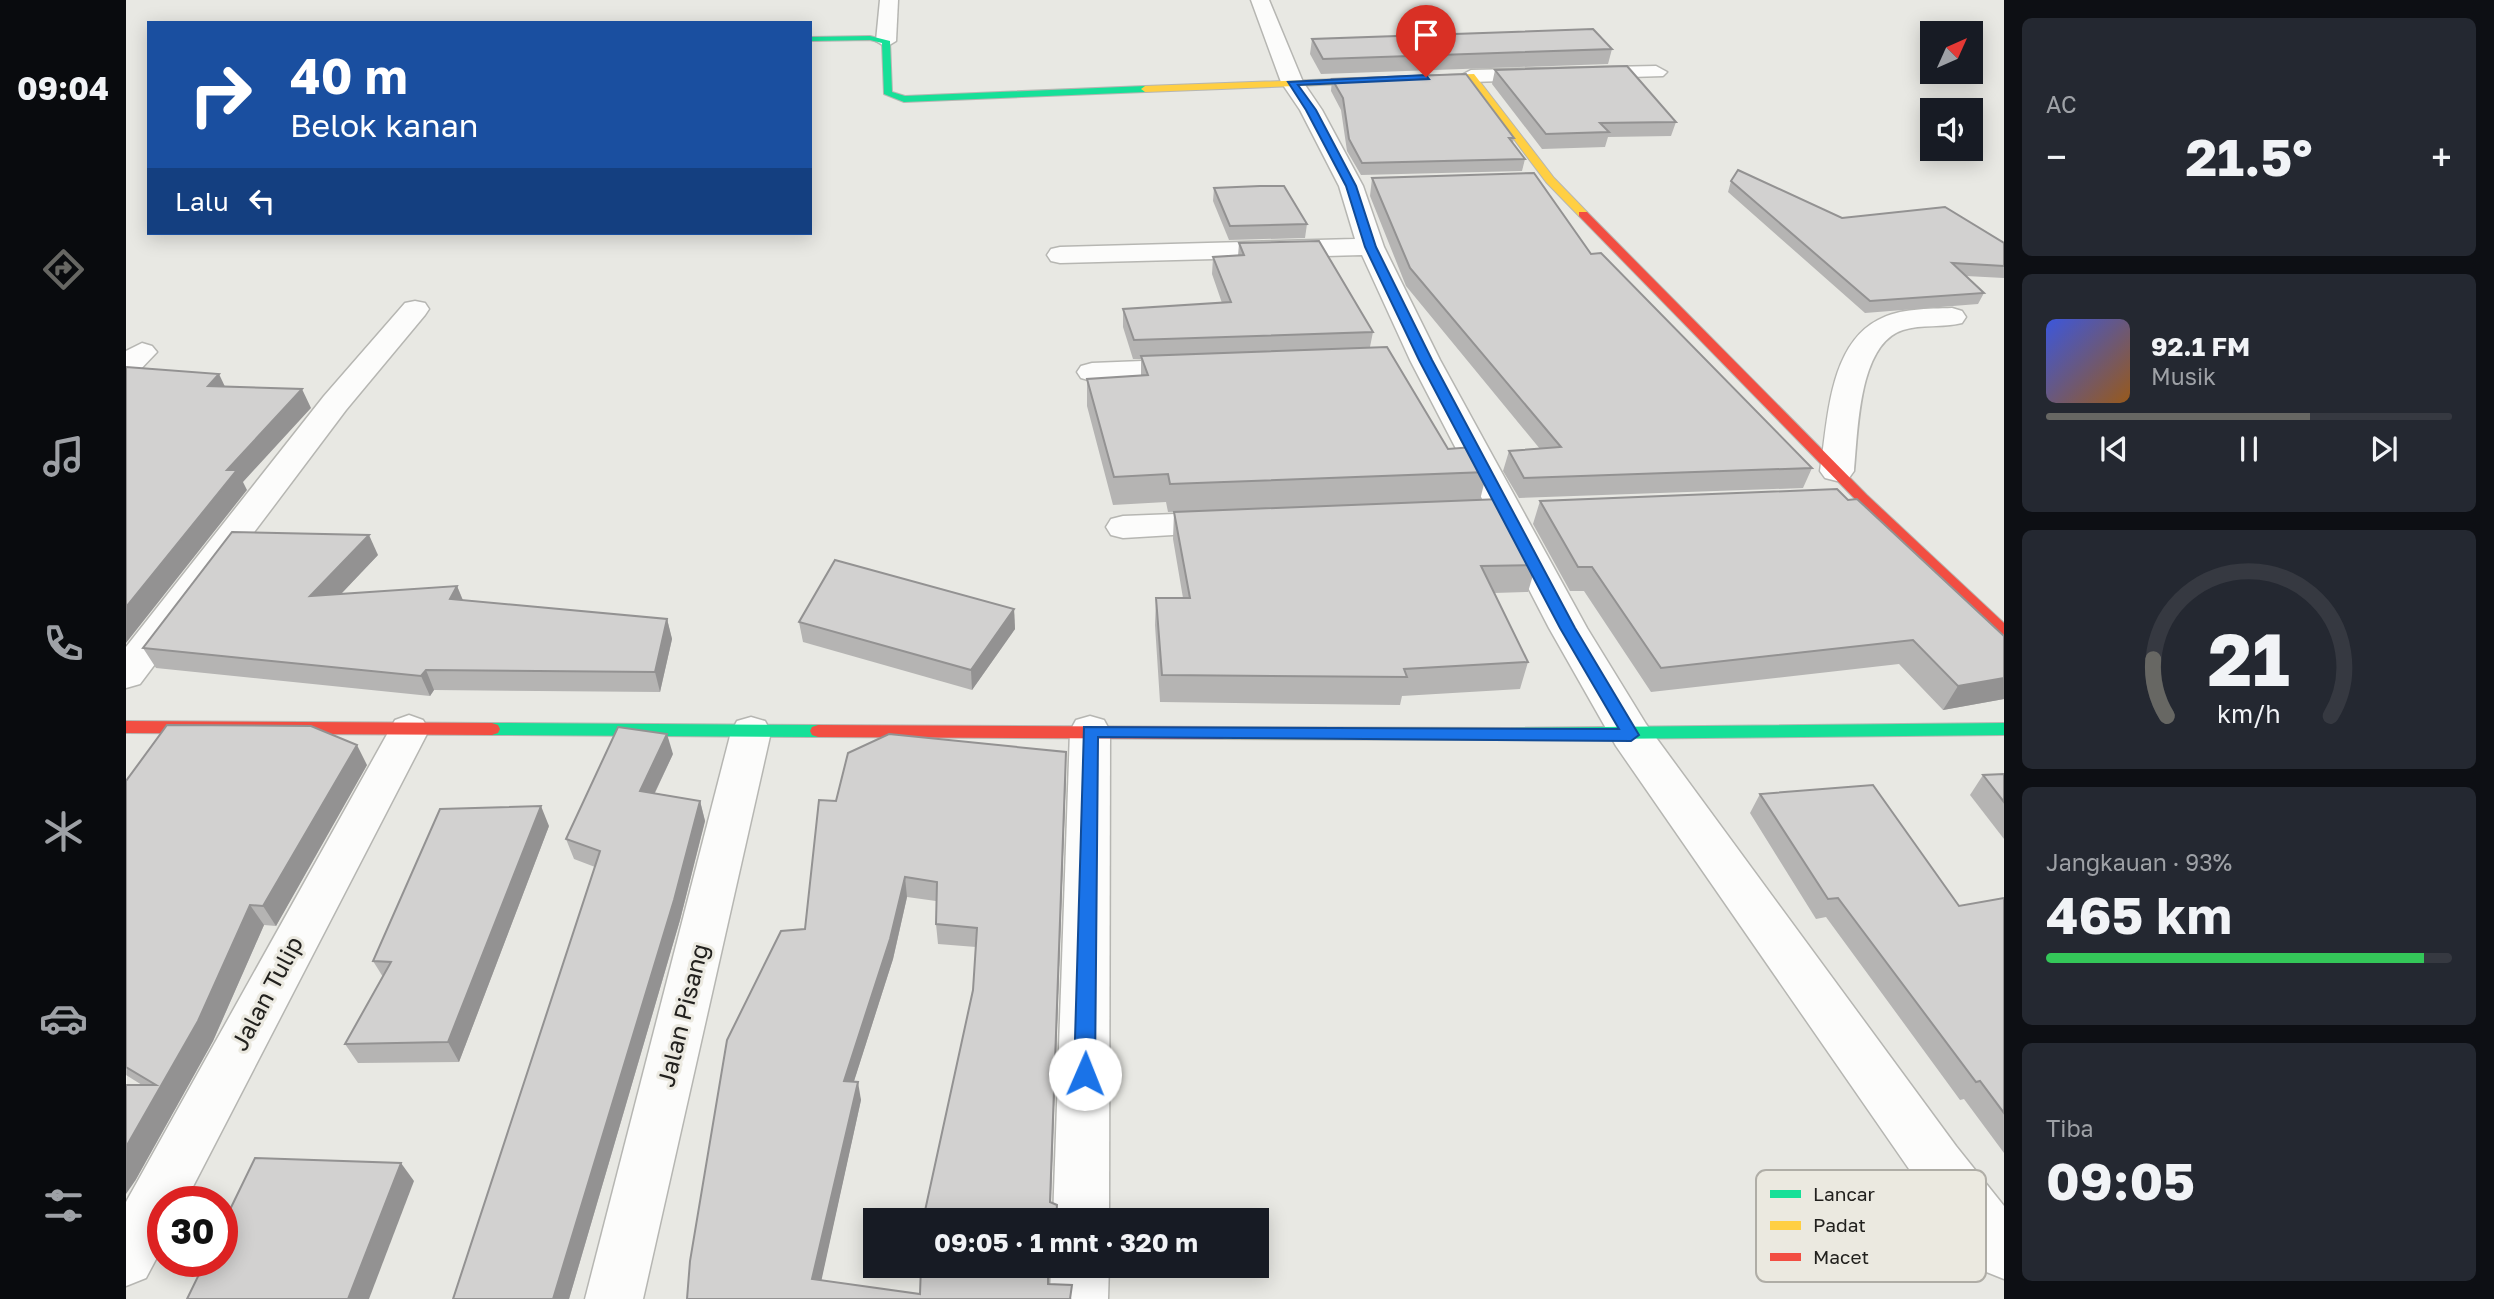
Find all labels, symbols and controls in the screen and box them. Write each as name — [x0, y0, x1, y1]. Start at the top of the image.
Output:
pin — [1396, 5, 1456, 77]
icon: arrive — [1407, 16, 1445, 54]
north arrow — [1920, 21, 1983, 84]
map controls — [1920, 21, 1983, 161]
text: 40 m — [290, 46, 408, 105]
icon: right — [175, 49, 266, 140]
text: 09:04 — [17, 69, 109, 107]
text: AC — [2046, 90, 2077, 118]
button: sound — [1920, 98, 1983, 161]
text: Belok kanan — [290, 106, 478, 144]
text: 21.5° — [2185, 125, 2313, 187]
text: − — [2046, 134, 2067, 179]
text: + — [2431, 134, 2452, 179]
icon: left — [243, 182, 281, 220]
text: Lalu — [175, 186, 229, 217]
icon: directions — [39, 245, 88, 294]
text: 92.1 FM — [2151, 331, 2250, 362]
text: Musik — [2151, 362, 2216, 390]
icon: previous — [2095, 430, 2133, 468]
icon: pause — [2230, 430, 2268, 468]
icon: next — [2365, 430, 2403, 468]
icon: music — [39, 432, 88, 481]
text: 21 — [2208, 615, 2290, 702]
icon: phone — [39, 619, 88, 668]
text: km/h — [2217, 697, 2281, 728]
icon: climate — [39, 807, 88, 856]
text: Jangkauan · 93% — [2046, 848, 2232, 876]
text: 465 km — [2046, 883, 2232, 945]
street label: Jalan Tulip — [224, 931, 308, 1055]
street label: Jalan Pisang — [650, 940, 714, 1090]
icon: car — [39, 994, 88, 1043]
position arrow — [1048, 1037, 1122, 1111]
text: Tiba — [2046, 1114, 2094, 1142]
text: 09:05 — [2046, 1149, 2195, 1211]
legend — [1756, 1170, 1986, 1282]
icon: filters — [39, 1181, 88, 1230]
text: Lancar — [1813, 1182, 1876, 1205]
speed limit sign: 30 — [147, 1186, 238, 1277]
text: Padat — [1813, 1213, 1866, 1236]
text: 09:05 · 1 mnt · 320 m — [934, 1227, 1198, 1258]
text: Macet — [1813, 1245, 1869, 1268]

